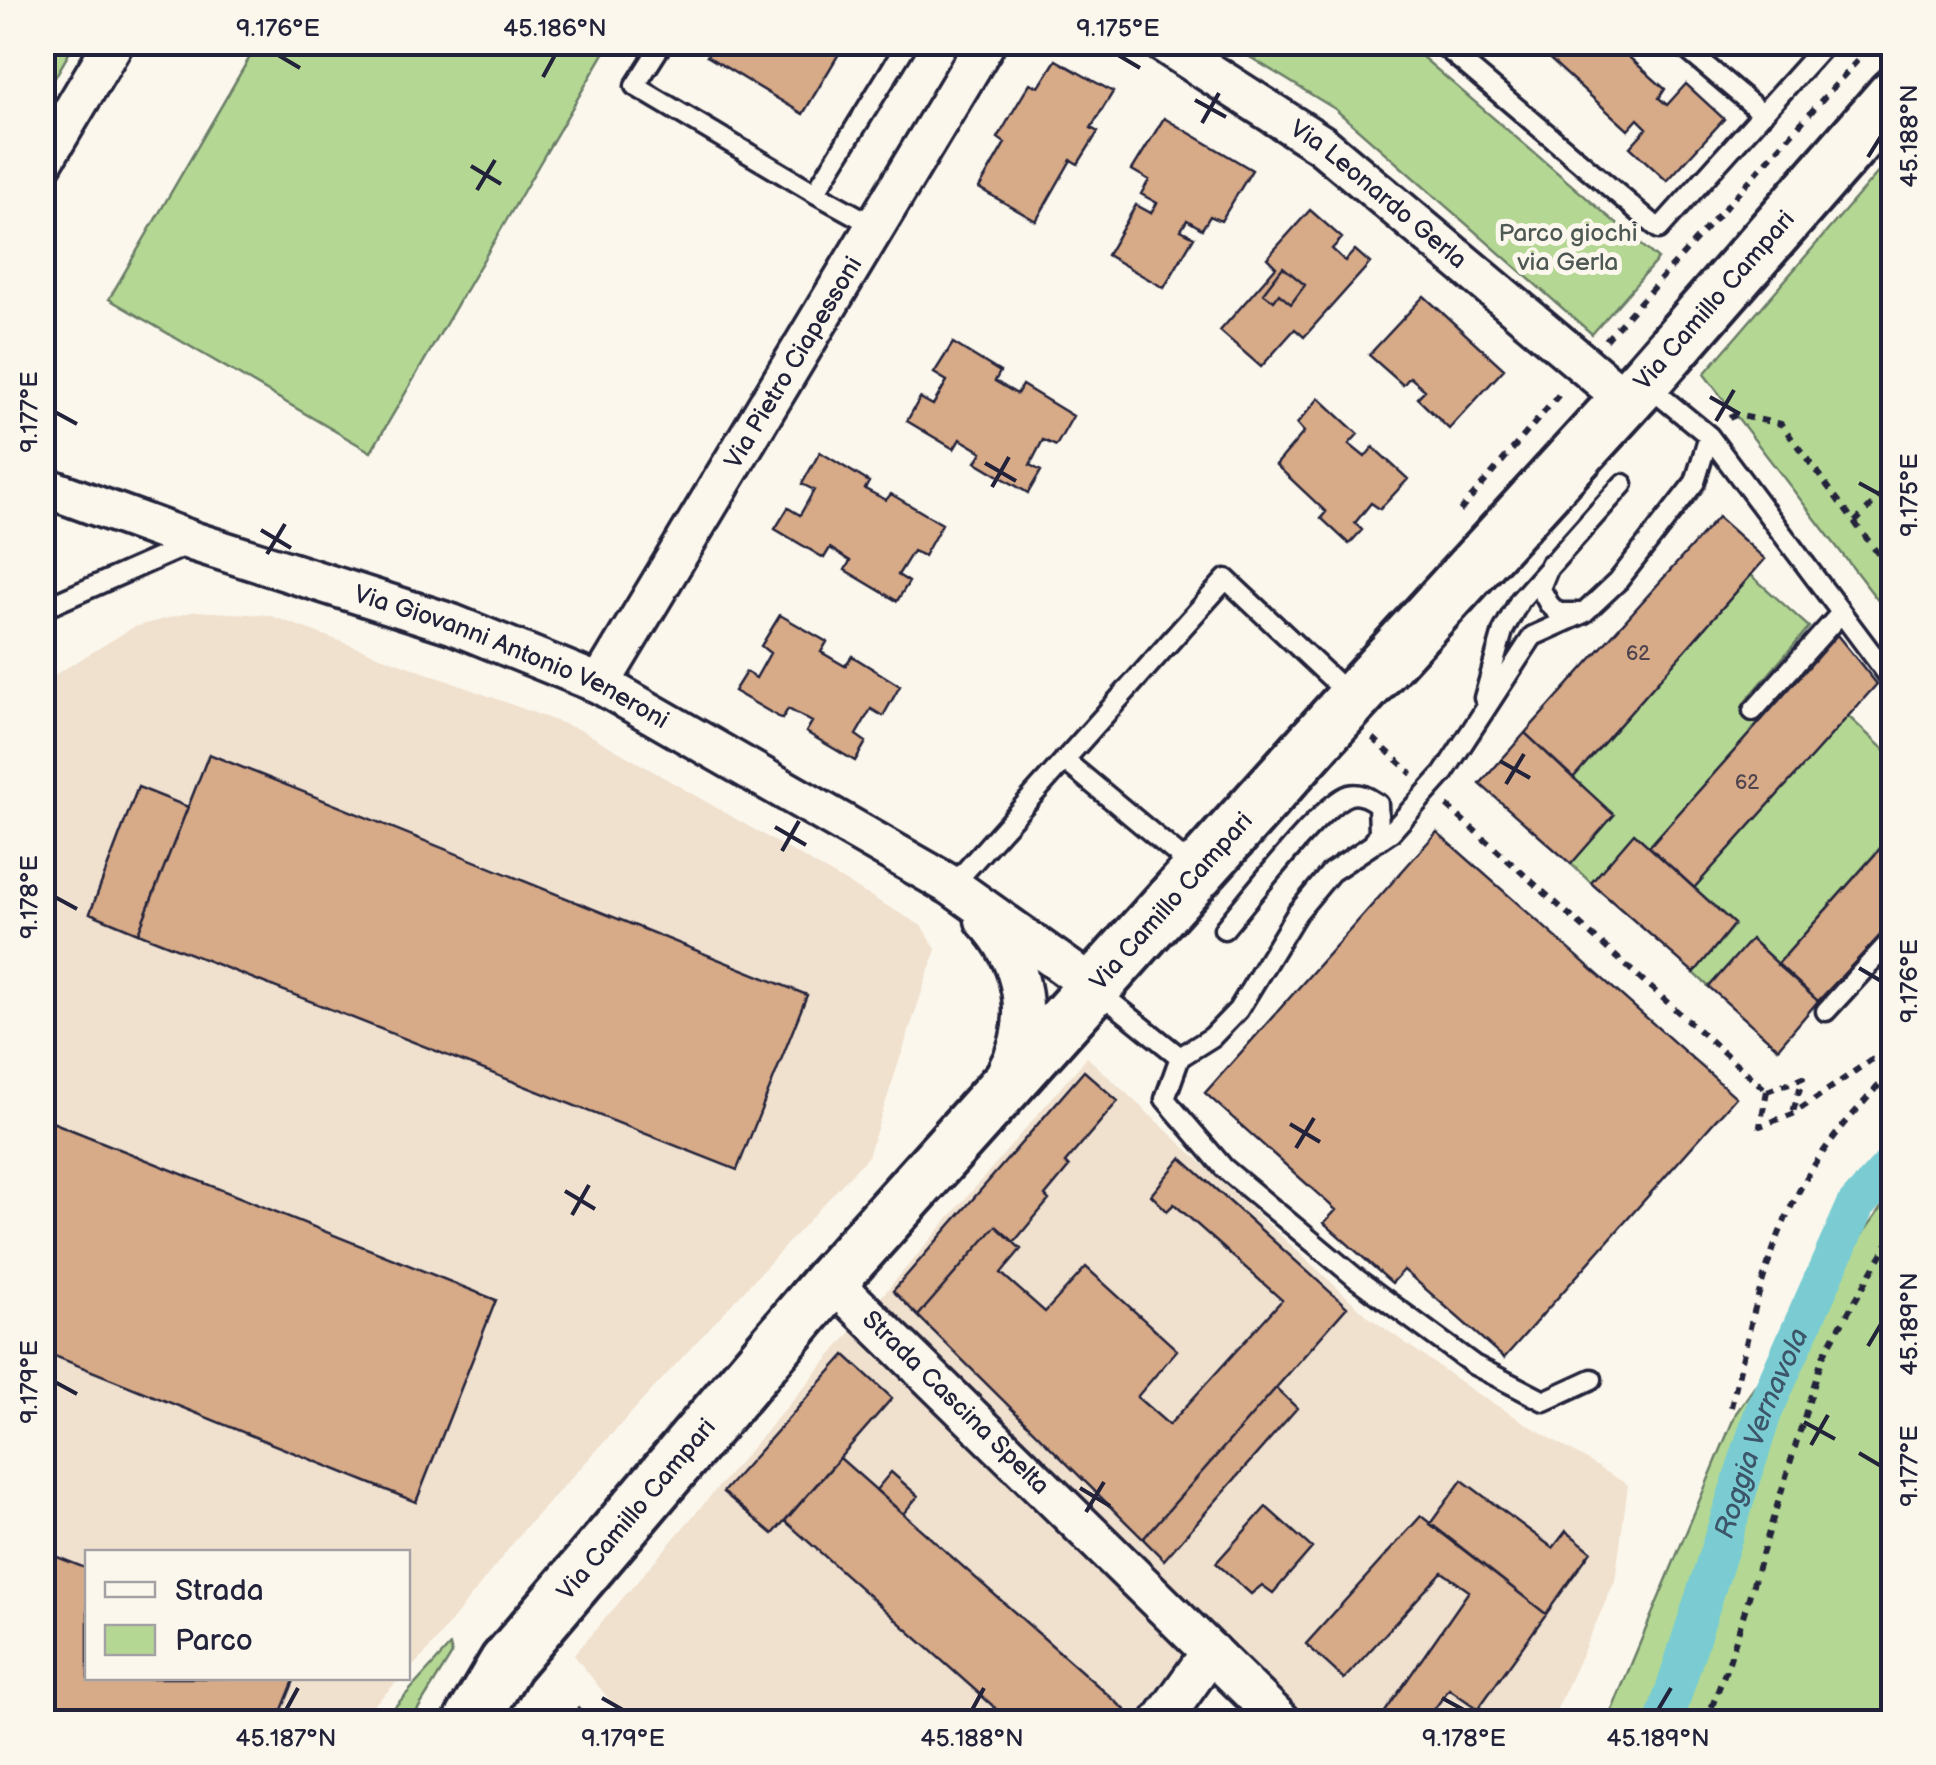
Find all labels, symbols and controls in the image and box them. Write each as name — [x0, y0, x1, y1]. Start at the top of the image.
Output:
text: 9.176°E — [236, 13, 320, 44]
text: 45.186°N — [503, 13, 607, 44]
text: 9.175°E — [1076, 13, 1160, 44]
text: 45.188°N — [1894, 84, 1925, 188]
street label: Via Leonardo Gerla — [1284, 113, 1473, 275]
street label: Via Camillo Campari — [1627, 204, 1801, 397]
park label: Parco giochi via Gerla — [1498, 218, 1638, 278]
street label: Via Pietro Ciapessoni — [718, 251, 869, 474]
text: 9.177°E — [14, 371, 45, 453]
text: 9.175°E — [1894, 453, 1925, 537]
street label: Via Giovanni Antonio Veneroni — [350, 578, 674, 736]
house number: 62 — [1626, 642, 1650, 666]
house number: 62 — [1735, 771, 1759, 795]
street label: Via Camillo Campari — [1083, 806, 1259, 997]
text: 9.178°E — [14, 855, 45, 939]
text: 9.176°E — [1894, 939, 1925, 1023]
text: 45.189°N — [1894, 1272, 1925, 1376]
street label: Strada Cascina Spelta — [856, 1304, 1056, 1501]
water label: Roggia Vernavola — [1707, 1323, 1815, 1542]
text: 9.179°E — [14, 1340, 45, 1424]
street label: Via Camillo Campari — [550, 1412, 722, 1607]
text: 9.177°E — [1894, 1425, 1925, 1507]
legend — [85, 1550, 410, 1680]
text: Strada — [175, 1573, 264, 1609]
text: Parco — [175, 1623, 253, 1659]
text: 45.187°N — [235, 1723, 337, 1754]
text: 9.179°E — [581, 1723, 665, 1754]
text: 45.188°N — [920, 1723, 1024, 1754]
text: 9.178°E — [1422, 1723, 1506, 1754]
text: 45.189°N — [1606, 1723, 1710, 1754]

